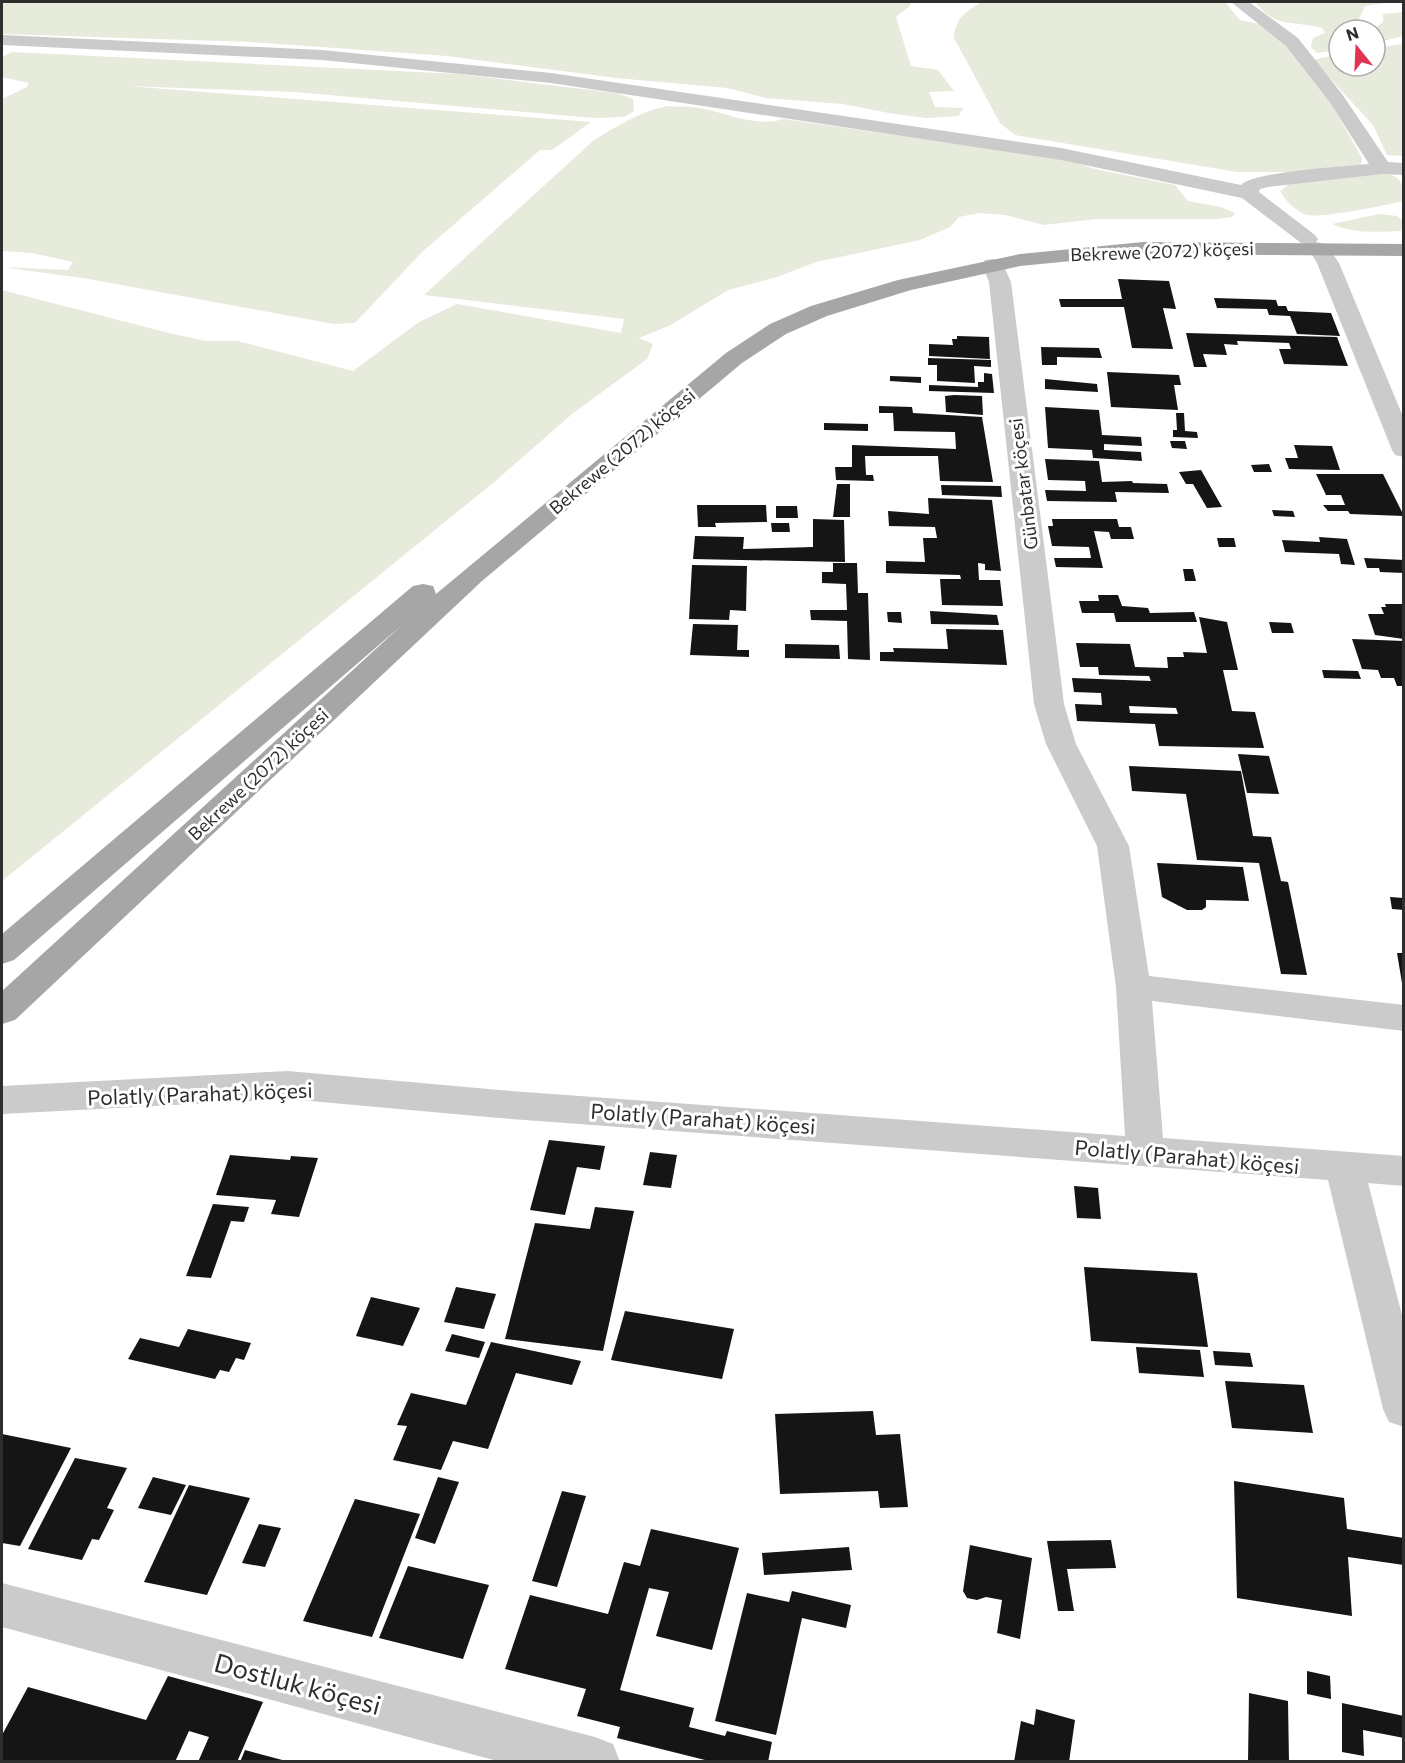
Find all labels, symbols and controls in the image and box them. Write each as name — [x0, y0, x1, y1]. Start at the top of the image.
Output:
north arrow — [1327, 18, 1387, 78]
text: N — [1344, 22, 1361, 44]
street label: Bekrewe (2072) köçesi — [1070, 237, 1254, 265]
street label: Bekrewe (2072) köçesi — [545, 384, 699, 518]
street label: Günbatar köçesi — [1004, 417, 1042, 551]
street label: Bekrewe (2072) köçesi — [183, 703, 333, 845]
street label: Polatly (Parahat) köçesi — [87, 1077, 313, 1109]
street label: Polatly (Parahat) köçesi — [590, 1098, 816, 1138]
street label: Polatly (Parahat) köçesi — [1074, 1134, 1300, 1178]
street label: Dostluk köçesi — [211, 1646, 385, 1720]

